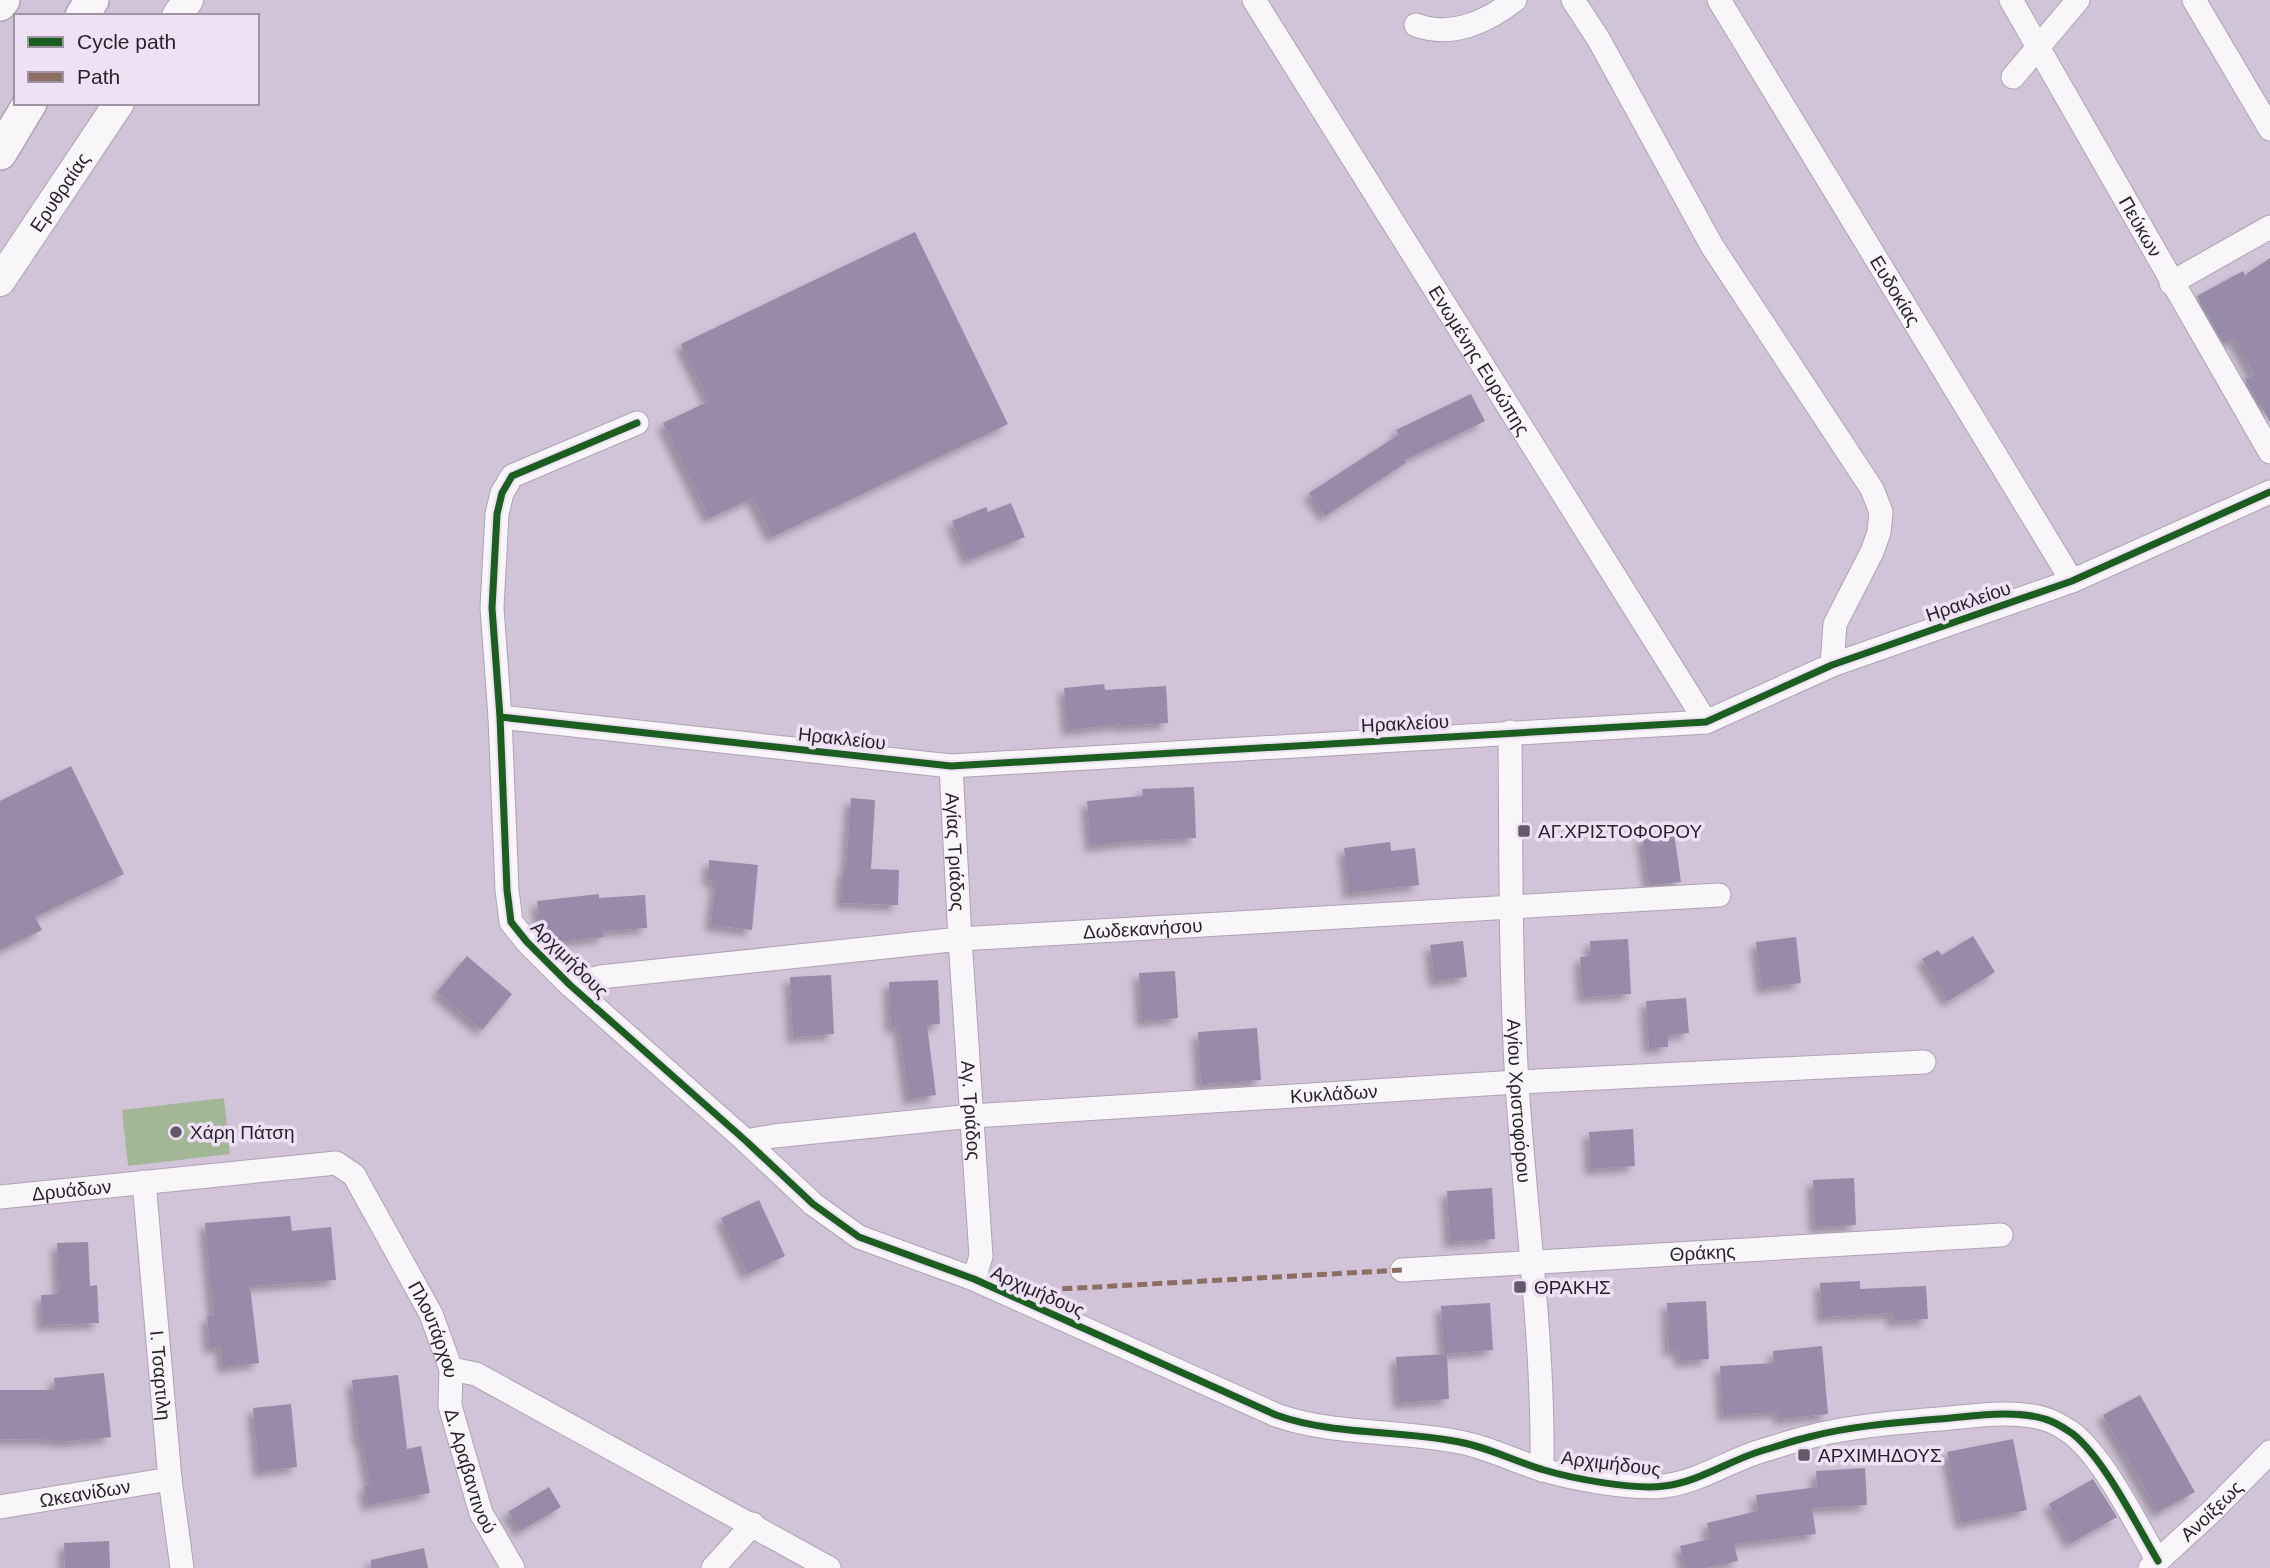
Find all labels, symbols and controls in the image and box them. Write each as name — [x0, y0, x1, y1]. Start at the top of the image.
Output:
legend — [14, 14, 259, 105]
text: Cycle path — [77, 30, 176, 53]
text: Path — [77, 65, 120, 88]
street label: Ερυθραίας — [26, 149, 94, 236]
street label: Πεύκων — [2115, 193, 2166, 261]
street label: Ευδοκίας — [1866, 252, 1924, 330]
street label: Ενωμένης Ευρώπης — [1424, 282, 1534, 439]
street label: Ηρακλείου — [1923, 577, 2013, 626]
street label: Ηρακλείου — [1360, 711, 1450, 736]
street label: Ηρακλείου — [797, 723, 887, 754]
street label: Αγίας Τριάδος — [941, 792, 969, 912]
place label: ΑΓ.ΧΡΙΣΤΟΦΟΡΟΥ — [1538, 821, 1703, 842]
marker: ΑΓ.ΧΡΙΣΤΟΦΟΡΟΥ — [1516, 823, 1532, 839]
street label: Δωδεκανήσου — [1082, 915, 1203, 943]
street label: Αρχιμήδους — [527, 917, 612, 1002]
street label: Αγίου Χριστοφόρου — [1503, 1018, 1535, 1184]
street label: Αγ. Τριάδος — [957, 1060, 985, 1161]
street label: Κυκλάδων — [1289, 1081, 1378, 1107]
place label: Χάρη Πάτση — [190, 1122, 295, 1143]
marker: Χάρη Πάτση — [168, 1124, 184, 1140]
street label: Δρυάδων — [31, 1176, 112, 1205]
street label: Θράκης — [1669, 1241, 1736, 1265]
street label: Αρχιμήδους — [988, 1262, 1088, 1321]
place label: ΘΡΑΚΗΣ — [1534, 1277, 1611, 1298]
street label: Πλουτάρχου — [404, 1278, 461, 1378]
marker: ΘΡΑΚΗΣ — [1512, 1279, 1528, 1295]
street label: Ι. Τσαρτιλη — [146, 1329, 175, 1421]
street label: Δ. Αραβαντινού — [440, 1406, 501, 1538]
place label: ΑΡΧΙΜΗΔΟΥΣ — [1818, 1445, 1942, 1466]
street label: Αρχιμήδους — [1560, 1447, 1662, 1480]
marker: ΑΡΧΙΜΗΔΟΥΣ — [1796, 1447, 1812, 1463]
street label: Ωκεανίδων — [38, 1476, 132, 1511]
street label: Ανοίξεως — [2177, 1476, 2247, 1546]

